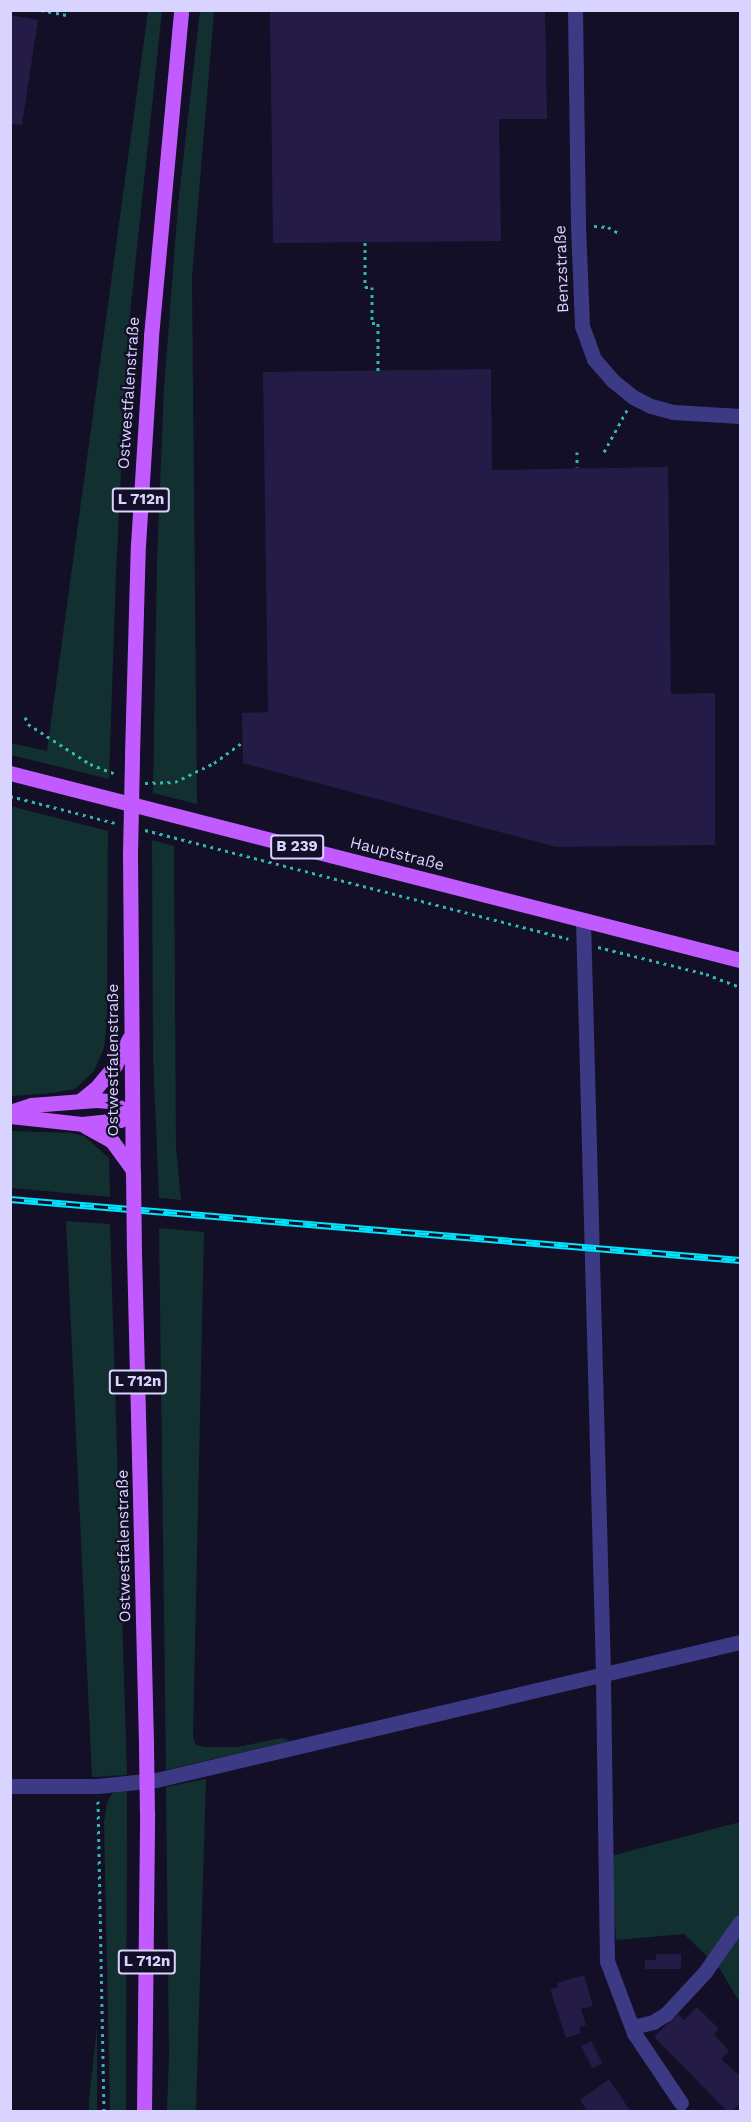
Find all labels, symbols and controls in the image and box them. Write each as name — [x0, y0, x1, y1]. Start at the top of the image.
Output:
street label: Benzstraße — [551, 225, 573, 313]
street label: Ostwestfalenstraße — [114, 316, 144, 470]
road number: L 712n — [111, 488, 171, 512]
street label: Hauptstraße — [348, 833, 446, 875]
road number: B 239 — [270, 835, 324, 859]
street label: Ostwestfalenstraße — [103, 984, 123, 1136]
road number: L 712n — [108, 1370, 168, 1394]
street label: Ostwestfalenstraße — [113, 1469, 135, 1623]
road number: L 712n — [117, 1950, 177, 1974]

